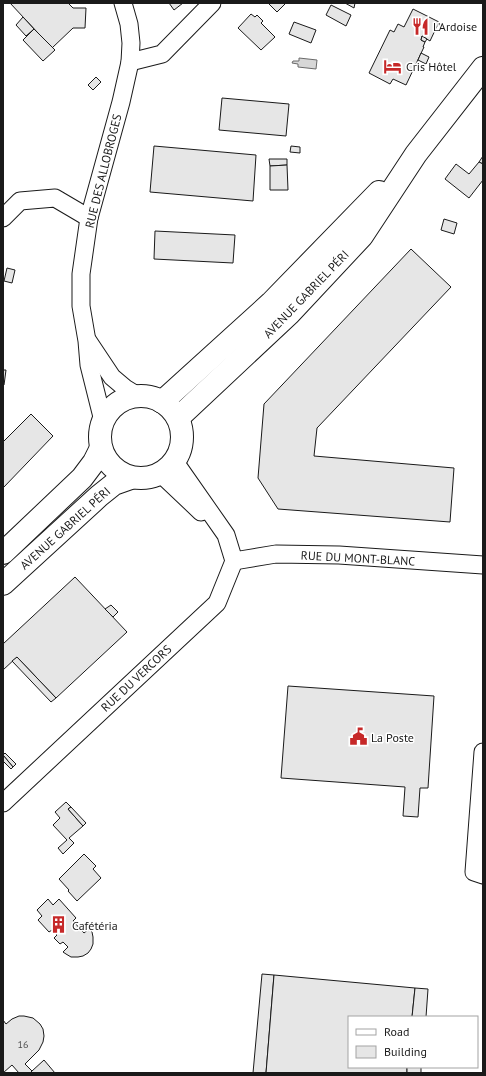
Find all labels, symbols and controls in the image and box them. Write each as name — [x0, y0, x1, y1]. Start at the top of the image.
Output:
restaurant icon: L'Ardoise — [410, 16, 430, 36]
place label: L'Ardoise — [433, 19, 477, 34]
hotel icon: Cris Hôtel — [383, 56, 403, 76]
place label: Cris Hôtel — [406, 59, 457, 74]
street label: RUE DES ALLOBROGES — [82, 112, 124, 230]
street label: AVENUE GABRIEL PÉRI — [260, 247, 352, 341]
street label: AVENUE GABRIEL PÉRI — [17, 483, 113, 573]
street label: RUE DU MONT-BLANC — [300, 548, 416, 568]
street label: RUE DU VERCORS — [98, 641, 174, 715]
public building icon: La Poste — [348, 727, 368, 747]
place label: La Poste — [371, 730, 414, 745]
building icon: Cafétéria — [49, 915, 69, 935]
place label: Cafétéria — [72, 918, 118, 933]
legend — [348, 1016, 478, 1068]
text: Road — [384, 1024, 409, 1039]
house number: 16 — [18, 1038, 28, 1051]
text: Building — [384, 1044, 427, 1059]

